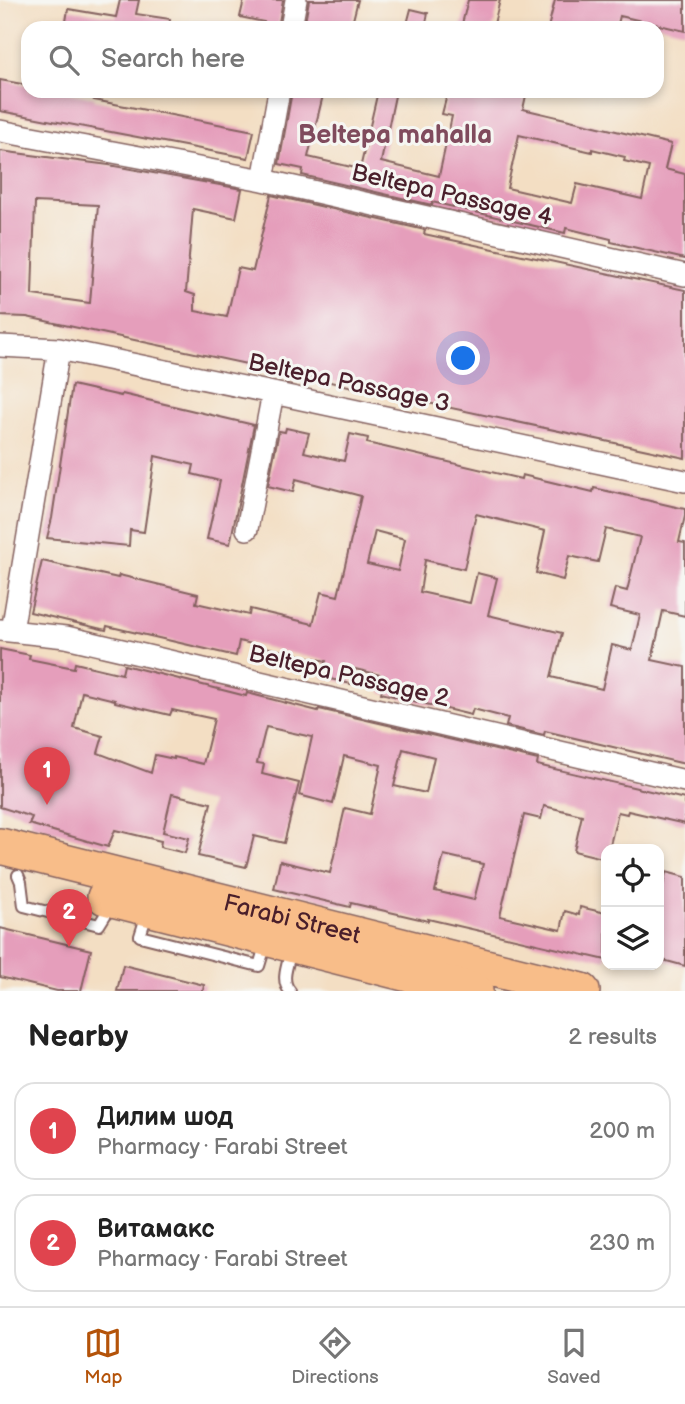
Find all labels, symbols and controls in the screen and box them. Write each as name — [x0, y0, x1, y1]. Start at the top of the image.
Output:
search box — [21, 21, 664, 98]
icon: search — [45, 41, 83, 79]
text: Search here — [101, 44, 245, 75]
district label: Beltepa mahalla — [298, 120, 492, 151]
street label: Beltepa Passage 4 — [349, 158, 556, 232]
your location — [446, 341, 480, 375]
street label: Beltepa Passage 3 — [246, 347, 452, 419]
street label: Beltepa Passage 2 — [246, 639, 452, 713]
pin: 1 — [24, 747, 70, 805]
map controls — [601, 844, 664, 970]
button: locate — [601, 844, 664, 907]
street label: Farabi Street — [221, 888, 364, 950]
pin: 2 — [46, 889, 92, 947]
button: layers — [601, 907, 664, 970]
text: Nearby — [28, 1019, 128, 1055]
text: 2 results — [568, 1023, 657, 1051]
text: Дилим шод — [97, 1102, 233, 1133]
text: 1 — [48, 1117, 58, 1145]
text: 200 m — [589, 1117, 655, 1145]
text: Pharmacy · Farabi Street — [97, 1133, 348, 1161]
text: Витамакс — [97, 1214, 215, 1245]
text: 2 — [46, 1229, 60, 1257]
text: 230 m — [589, 1229, 655, 1257]
text: Pharmacy · Farabi Street — [97, 1245, 348, 1273]
tab: Map — [84, 1324, 123, 1389]
tab: Directions — [291, 1324, 379, 1389]
tab: Saved — [547, 1324, 601, 1389]

